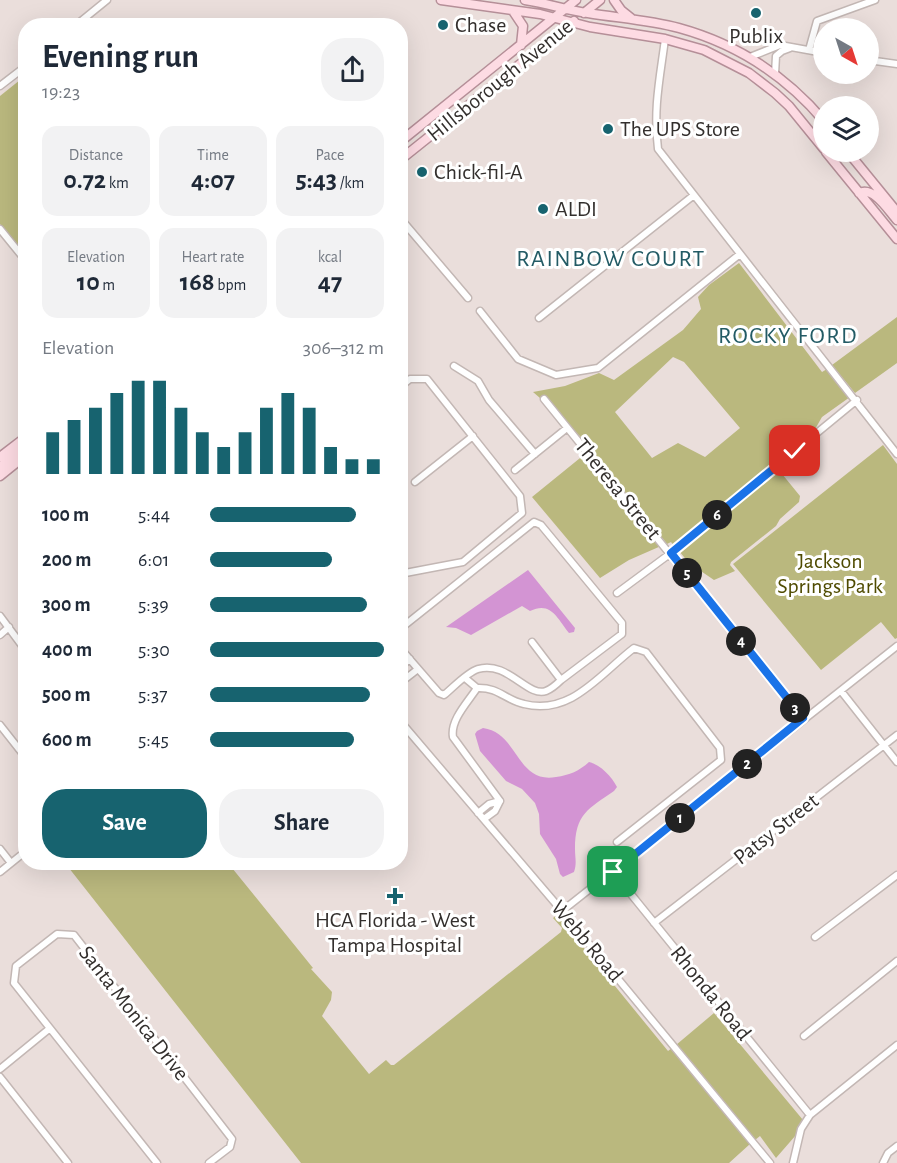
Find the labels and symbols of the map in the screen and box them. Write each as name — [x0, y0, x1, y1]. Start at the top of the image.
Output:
marker: Publix — [749, 6, 763, 20]
place label: Chase — [455, 14, 506, 36]
street label: Hillsborough Avenue — [423, 15, 577, 145]
marker: Chase — [436, 18, 450, 32]
north arrow — [813, 18, 879, 84]
place label: Publix — [729, 25, 783, 47]
place label: The UPS Store — [620, 118, 740, 140]
marker: The UPS Store — [601, 122, 615, 136]
place label: Chick-fil-A — [434, 161, 523, 183]
marker: Chick-fil-A — [415, 165, 429, 179]
place label: ALDI — [555, 198, 597, 220]
marker: ALDI — [536, 202, 550, 216]
district label: RAINBOW COURT — [516, 247, 706, 271]
district label: ROCKY FORD — [718, 324, 858, 348]
pin — [769, 425, 820, 476]
street label: Theresa Street — [571, 434, 665, 544]
pin: 6 — [702, 500, 732, 530]
park label: Jackson Springs Park — [777, 550, 883, 597]
pin: 5 — [672, 558, 702, 588]
pin: 4 — [726, 626, 756, 656]
pin: 3 — [780, 693, 810, 723]
pin: 2 — [732, 749, 762, 779]
street label: Patsy Street — [729, 789, 823, 869]
pin: 1 — [665, 803, 695, 833]
pin — [587, 846, 638, 897]
marker: HCA Florida - West Tampa Hospital — [386, 887, 404, 905]
street label: Webb Road — [547, 896, 627, 986]
place label: HCA Florida - West Tampa Hospital — [315, 909, 475, 956]
street label: Santa Monica Drive — [75, 942, 193, 1084]
street label: Rhonda Road — [666, 942, 756, 1044]

